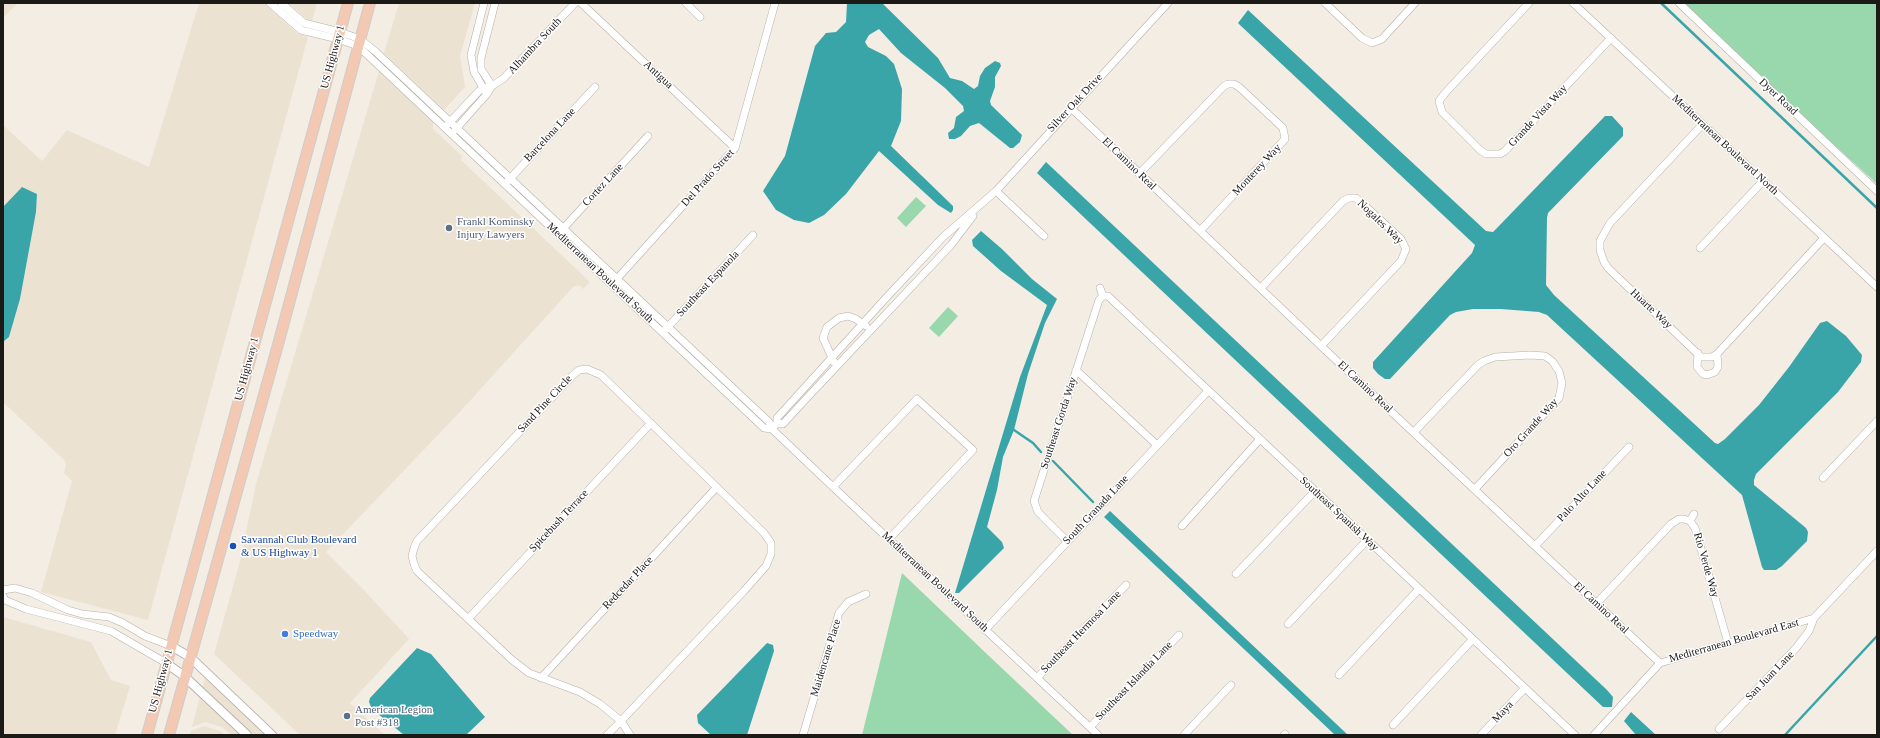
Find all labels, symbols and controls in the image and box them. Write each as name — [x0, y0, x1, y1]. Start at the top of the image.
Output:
street label: Alhambra South — [505, 15, 565, 77]
street label: US Highway 1 — [318, 24, 348, 90]
street label: Antigua — [641, 58, 675, 92]
street label: Silver Oak Drive — [1045, 71, 1105, 135]
street label: Dyer Road — [1756, 76, 1800, 118]
street label: Grande Vista Way — [1506, 82, 1570, 150]
street label: Mediterranean Boulevard North — [1669, 92, 1781, 198]
street label: Barcelona Lane — [522, 105, 578, 165]
street label: El Camino Real — [1099, 135, 1159, 193]
street label: Monterey Way — [1230, 142, 1284, 198]
street label: Del Prado Street — [679, 147, 737, 209]
street label: Cortez Lane — [580, 161, 626, 209]
street label: Nogales Way — [1354, 197, 1406, 247]
place label: Frankl Kominsky Injury Lawyers — [457, 215, 534, 241]
street label: Mediterranean Boulevard South — [544, 220, 656, 326]
marker: Frankl Kominsky Injury Lawyers — [444, 223, 454, 233]
street label: Southeast Espanola — [674, 248, 742, 320]
street label: Huarte Way — [1627, 286, 1675, 332]
street label: US Highway 1 — [232, 336, 262, 402]
street label: El Camino Real — [1335, 358, 1395, 416]
street label: Sand Pine Circle — [515, 372, 575, 436]
street label: Southeast Gorda Way — [1038, 375, 1080, 471]
street label: Oro Grande Way — [1501, 396, 1561, 460]
street label: Palo Alto Lane — [1554, 467, 1610, 525]
street label: South Granada Lane — [1060, 472, 1132, 548]
street label: Southeast Spanish Way — [1297, 474, 1381, 554]
street label: Spicebush Terrace — [527, 487, 591, 555]
street label: Mediterranean Boulevard South — [879, 529, 991, 635]
street label: Rio Verde Way — [1690, 531, 1722, 599]
place label: Savannah Club Boulevard & US Highway 1 — [241, 533, 356, 559]
marker: Savannah Club Boulevard & US Highway 1 — [228, 541, 238, 551]
street label: Redcedar Place — [600, 554, 656, 612]
street label: El Camino Real — [1571, 579, 1631, 637]
street label: Southeast Hermosa Lane — [1038, 588, 1124, 676]
street label: Mediterranean Boulevard East — [1668, 616, 1800, 666]
street label: Maidencane Place — [808, 618, 844, 698]
place label: Speedway — [293, 627, 338, 641]
marker: Speedway — [280, 629, 290, 639]
street label: Southeast Islandia Lane — [1093, 639, 1175, 723]
street label: US Highway 1 — [146, 648, 176, 714]
street label: San Juan Lane — [1743, 648, 1797, 704]
street label: Maya — [1490, 698, 1516, 726]
place label: American Legion Post #318 — [355, 703, 432, 729]
marker: American Legion Post #318 — [342, 711, 352, 721]

